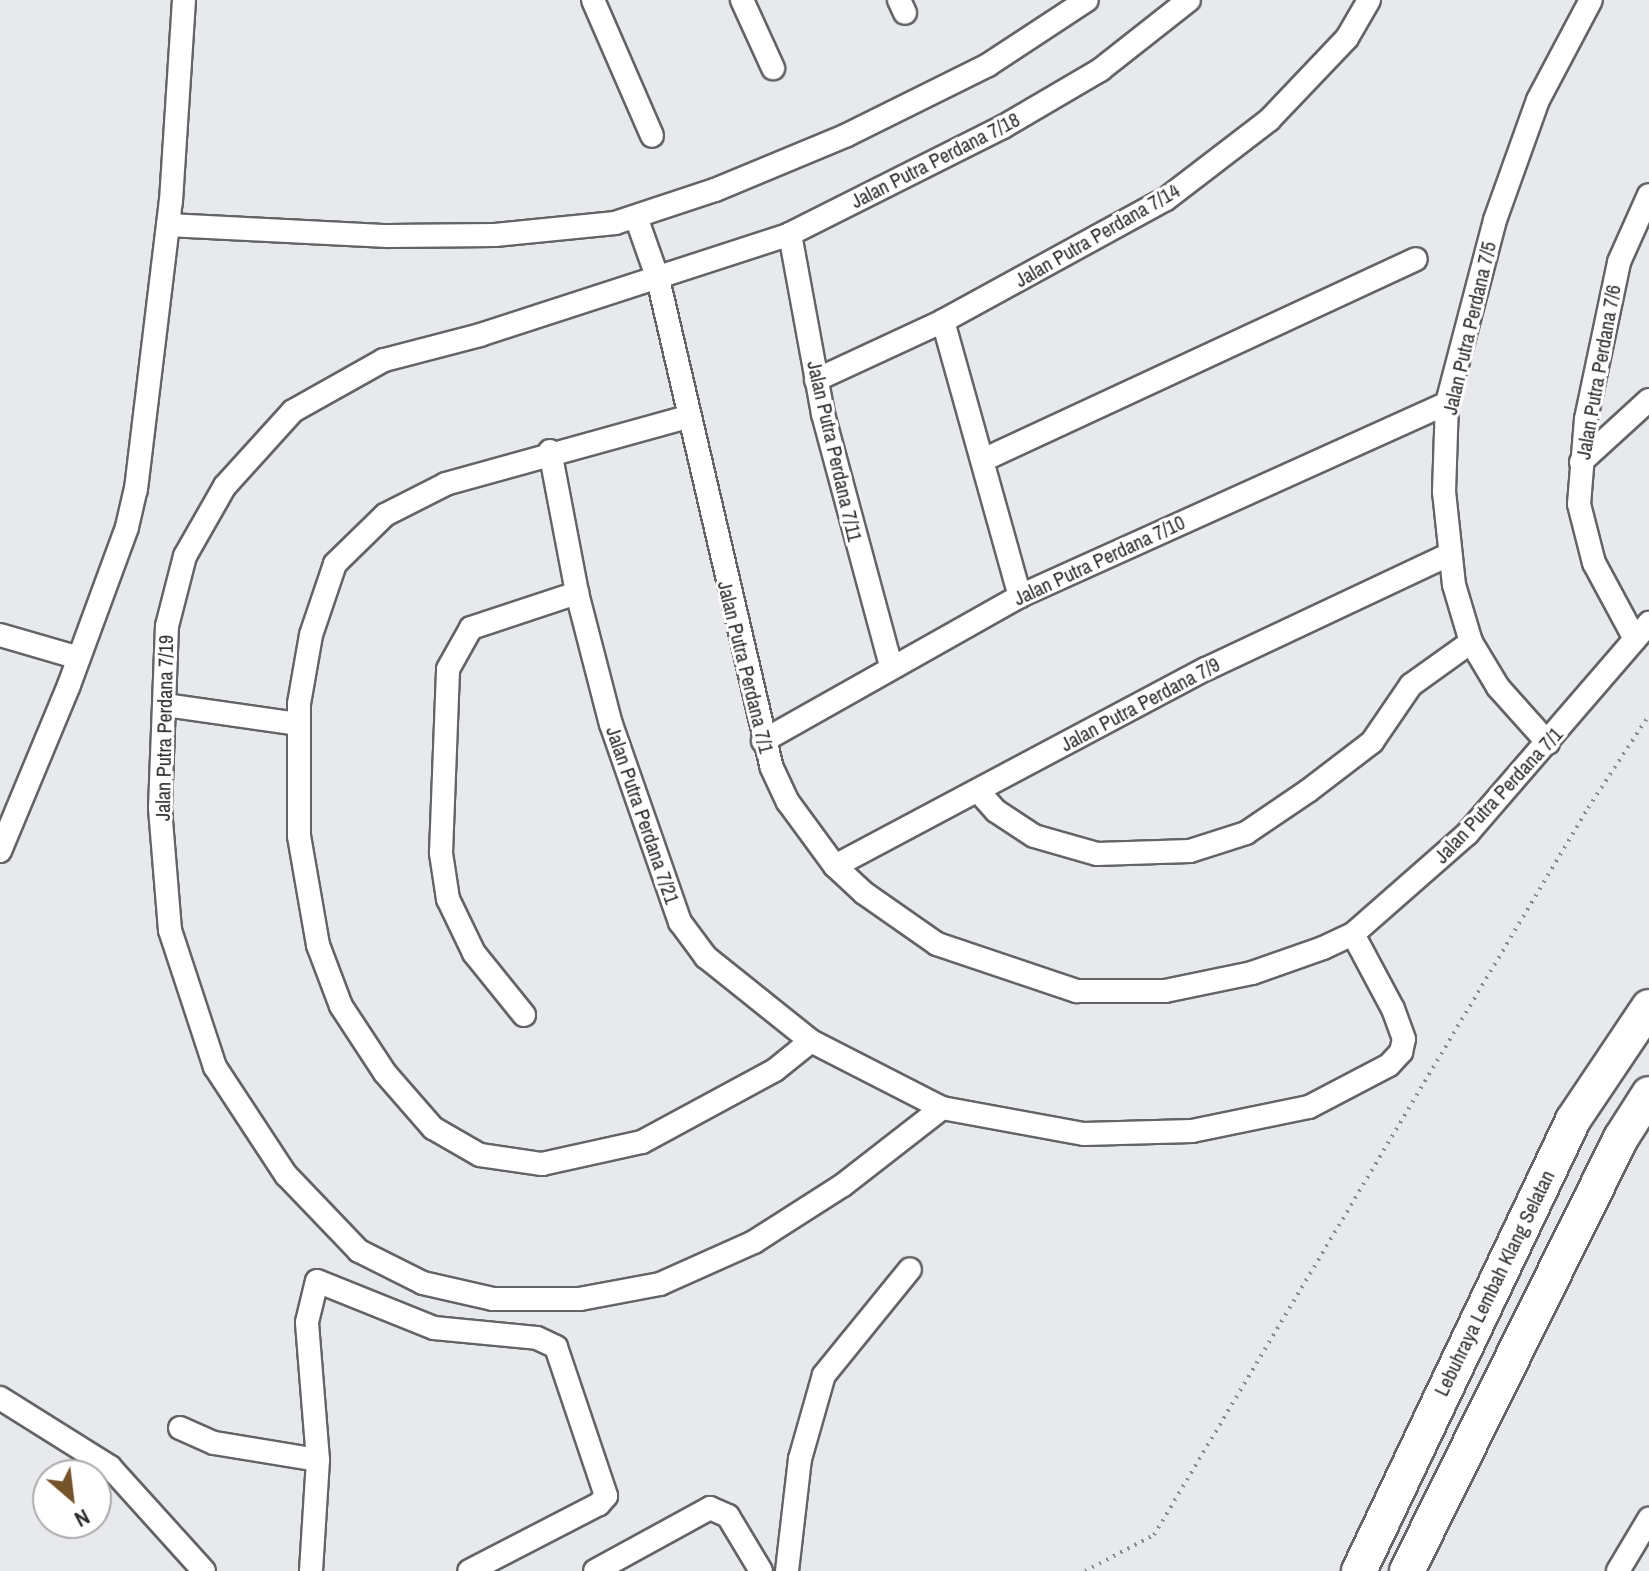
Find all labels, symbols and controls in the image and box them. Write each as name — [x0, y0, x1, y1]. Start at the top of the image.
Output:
street label: Jalan Putra Perdana 7/18 — [847, 107, 1023, 213]
street label: Jalan Putra Perdana 7/14 — [1010, 178, 1184, 292]
street label: Jalan Putra Perdana 7/5 — [1437, 239, 1501, 417]
street label: Jalan Putra Perdana 7/6 — [1571, 283, 1625, 461]
street label: Jalan Putra Perdana 7/11 — [803, 358, 867, 544]
street label: Jalan Putra Perdana 7/10 — [1010, 510, 1188, 610]
street label: Jalan Putra Perdana 7/1 — [713, 578, 779, 756]
street label: Jalan Putra Perdana 7/19 — [150, 635, 178, 821]
street label: Jalan Putra Perdana 7/9 — [1056, 652, 1224, 756]
street label: Jalan Putra Perdana 7/1 — [1429, 722, 1567, 868]
street label: Jalan Putra Perdana 7/21 — [601, 723, 685, 907]
street label: Lebuhraya Lembah Klang Selatan — [1429, 1166, 1559, 1400]
north arrow — [32, 1459, 112, 1539]
text: N — [70, 1502, 95, 1535]

